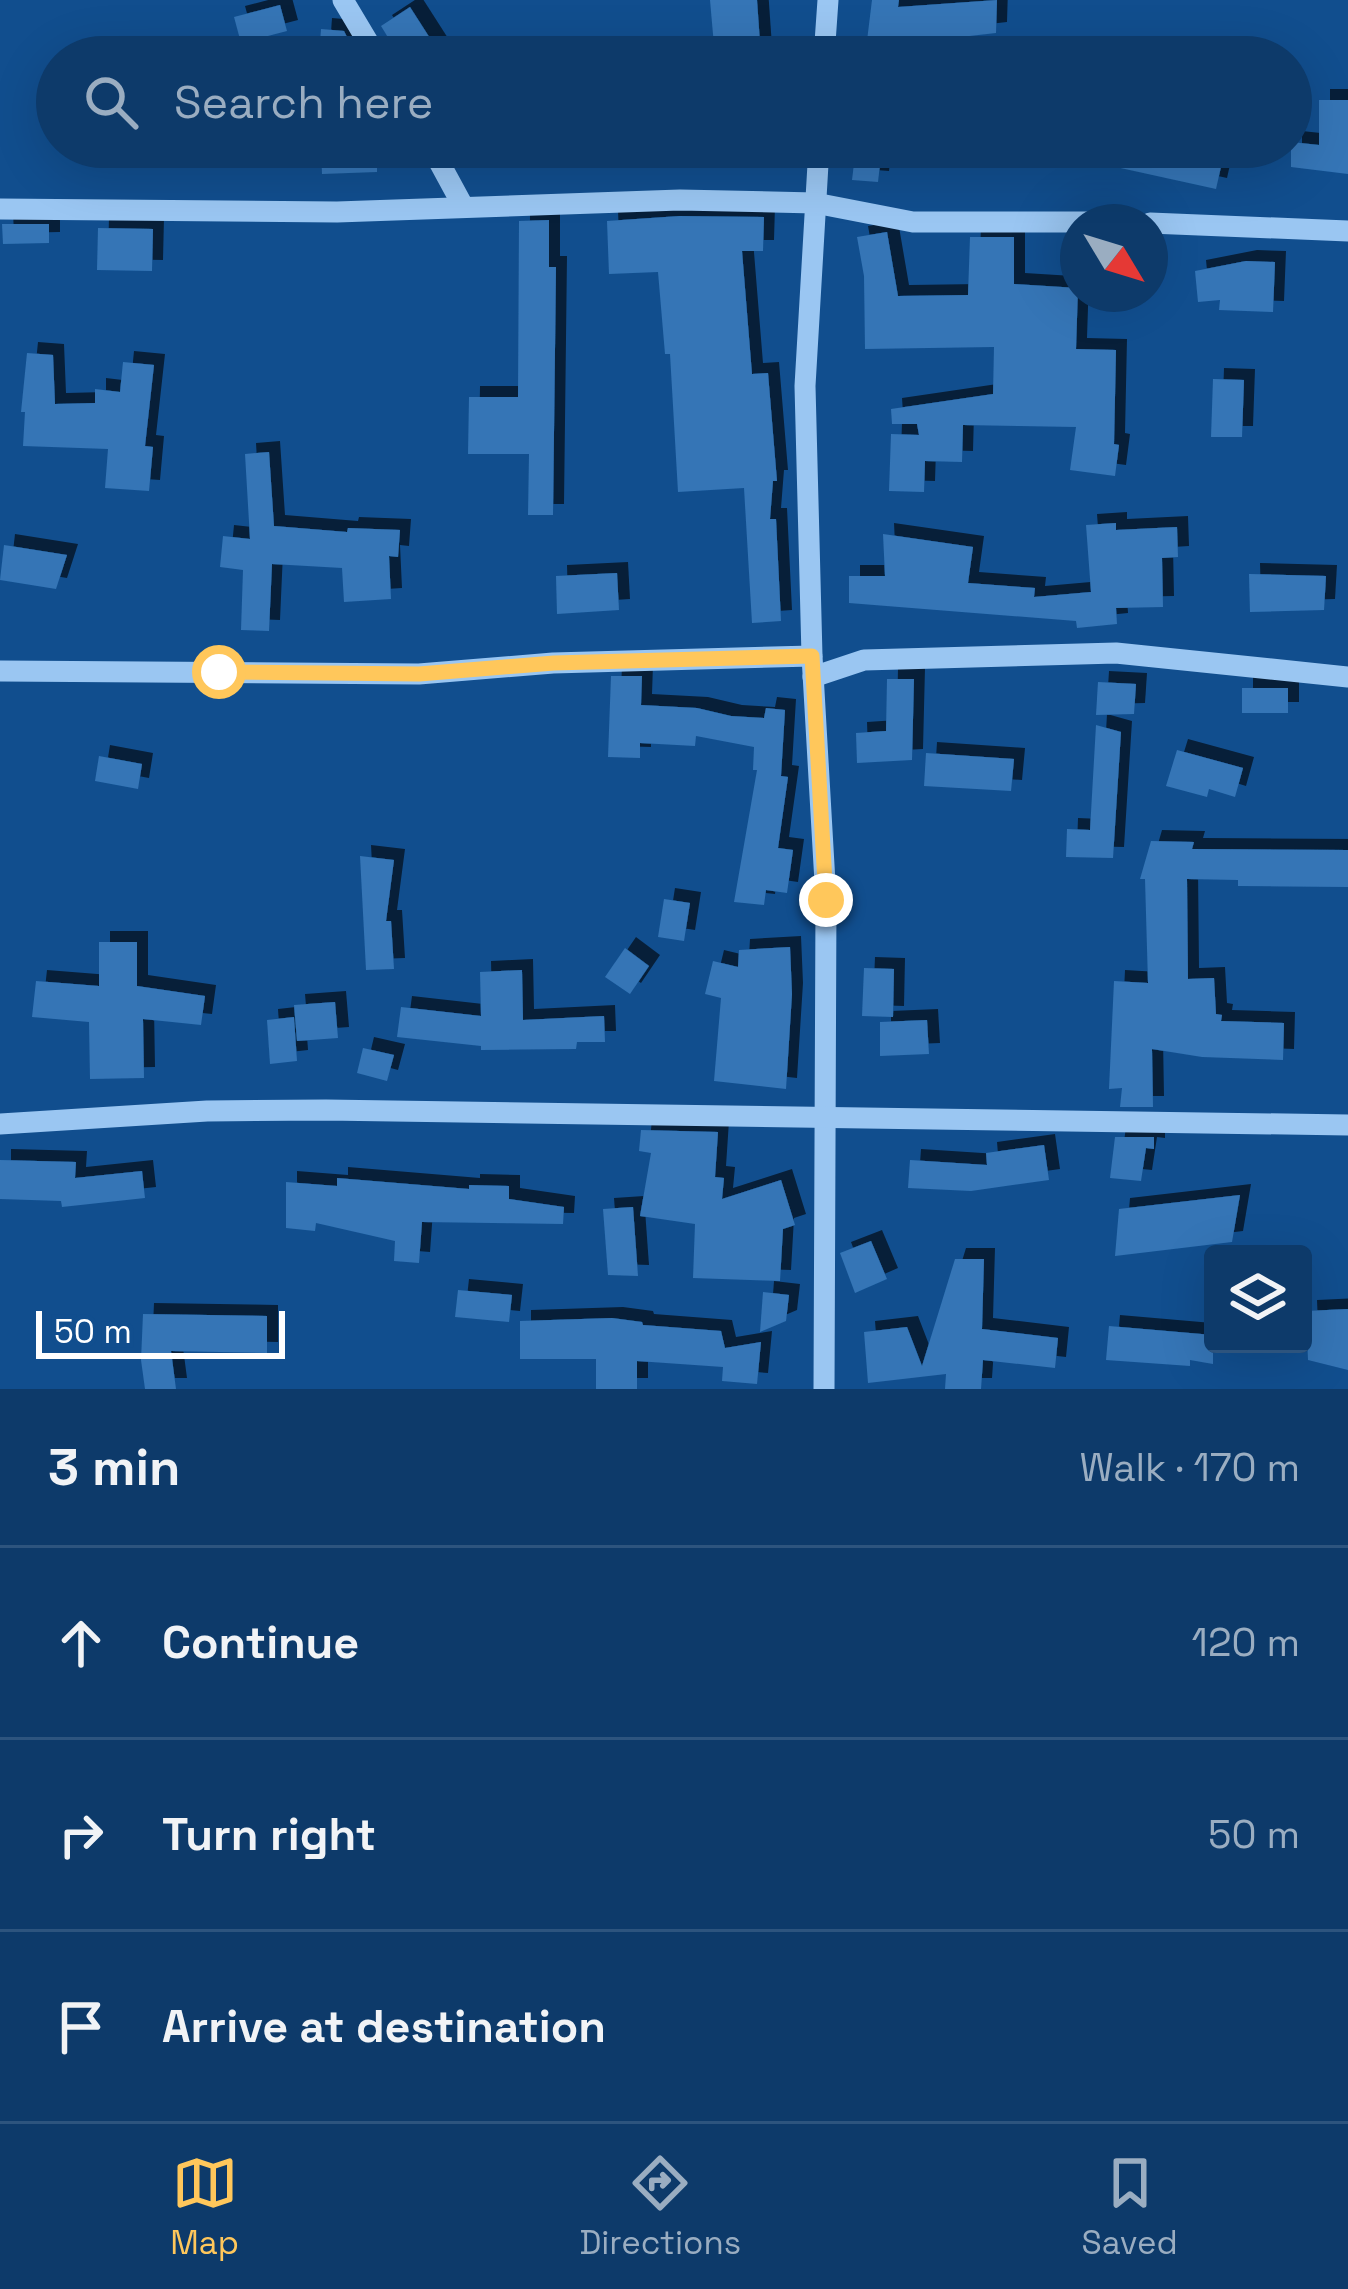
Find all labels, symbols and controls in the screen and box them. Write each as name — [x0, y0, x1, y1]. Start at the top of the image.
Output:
search box — [36, 36, 1312, 168]
icon: search — [78, 69, 144, 135]
text: Search here — [174, 74, 433, 131]
north arrow — [1060, 204, 1168, 312]
route start — [192, 645, 246, 699]
route end — [799, 873, 853, 927]
map controls — [1204, 1245, 1312, 1353]
button: layers — [1204, 1245, 1312, 1353]
scale bar — [36, 1305, 285, 1358]
text: 50 m — [54, 1311, 132, 1353]
text: 3 min — [48, 1435, 181, 1500]
text: Walk · 170 m — [1079, 1443, 1300, 1492]
icon: ahead — [48, 1610, 114, 1676]
text: Continue — [162, 1614, 359, 1671]
text: 120 m — [1192, 1618, 1300, 1667]
icon: right — [48, 1802, 114, 1868]
text: Turn right — [162, 1806, 376, 1863]
text: 50 m — [1208, 1810, 1300, 1859]
icon: arrive — [48, 1994, 114, 2060]
text: Arrive at destination — [162, 1998, 606, 2055]
tab: Map — [170, 2150, 239, 2264]
tab: Directions — [579, 2150, 741, 2264]
tab: Saved — [1082, 2150, 1178, 2264]

